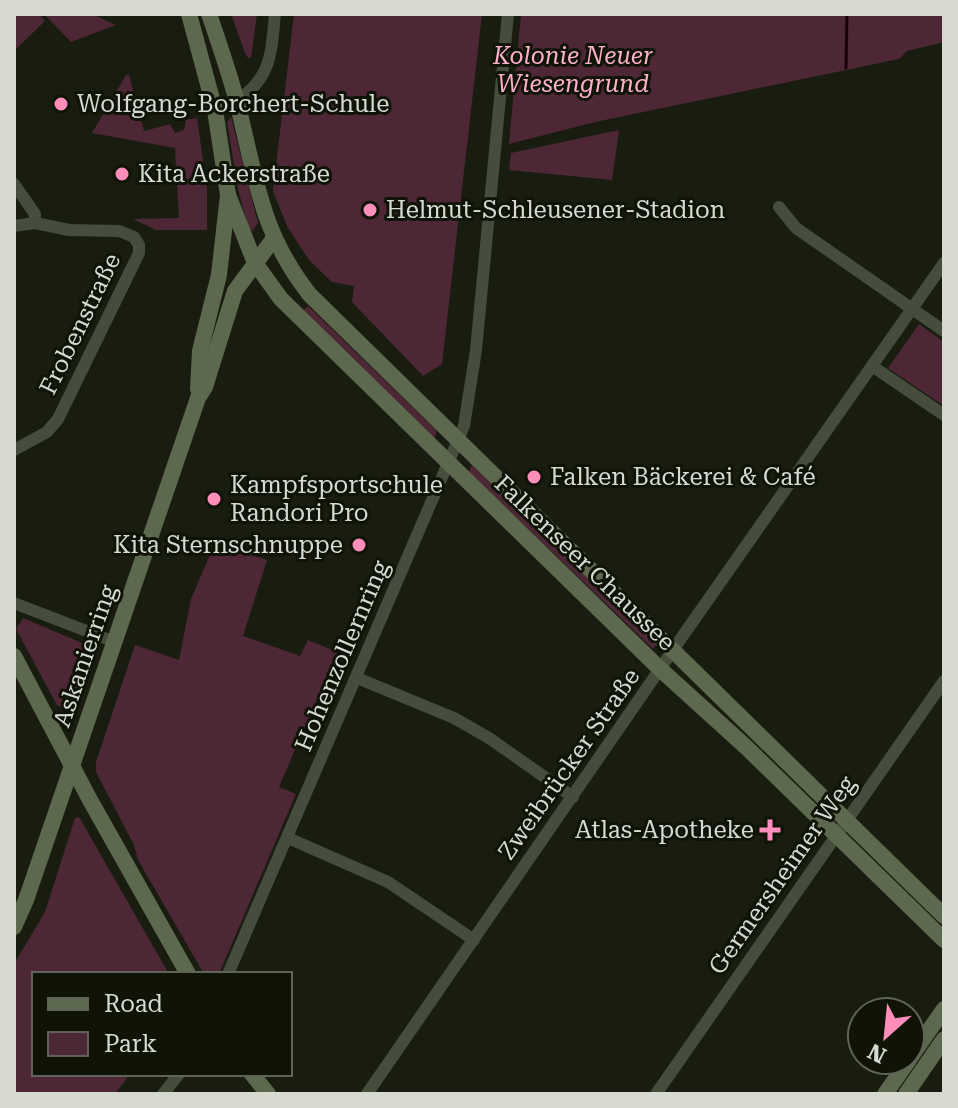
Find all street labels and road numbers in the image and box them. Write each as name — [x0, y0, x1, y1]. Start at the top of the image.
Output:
street label: Frobenstraße — [34, 249, 126, 399]
street label: Falkenseer Chaussee — [489, 470, 681, 656]
street label: Hohenzollernring — [289, 556, 395, 756]
street label: Askanierring — [48, 581, 123, 731]
street label: Zweibrücker Straße — [492, 663, 646, 865]
street label: Germersheimer Weg — [703, 770, 861, 980]

